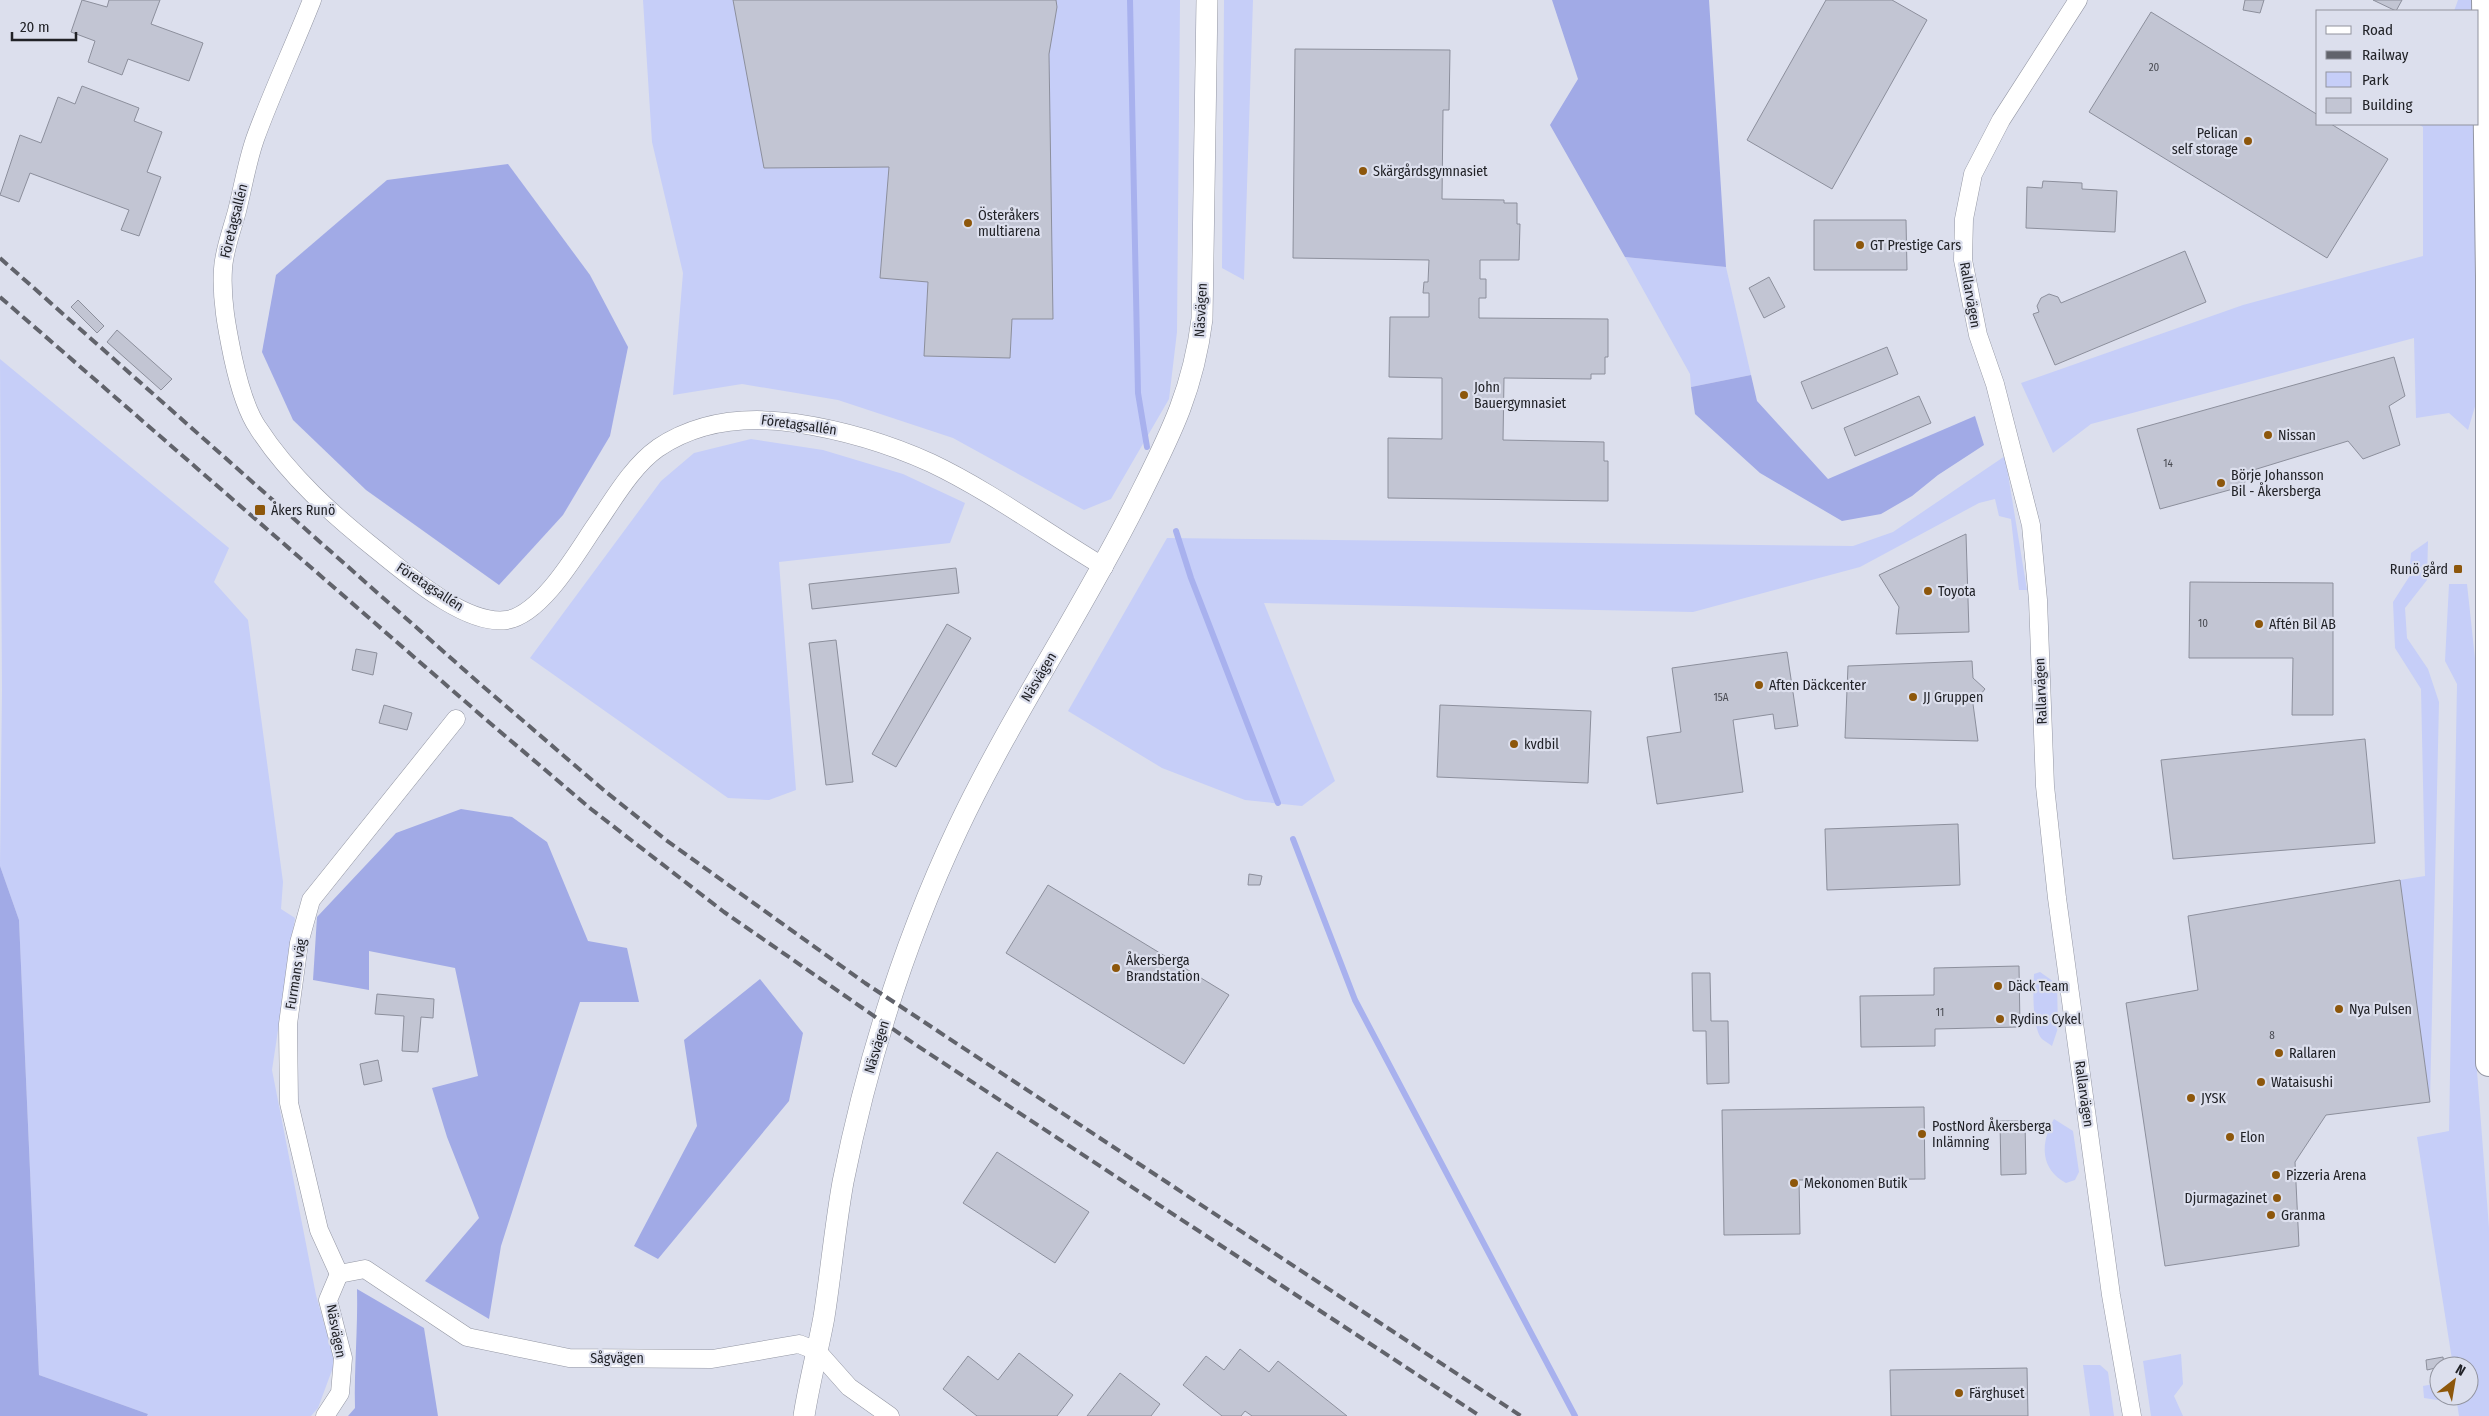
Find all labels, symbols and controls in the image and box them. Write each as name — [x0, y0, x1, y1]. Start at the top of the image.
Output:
scale bar — [12, 10, 76, 42]
legend — [2316, 10, 2479, 125]
text: 20 m — [20, 18, 50, 36]
text: Road — [2362, 21, 2393, 39]
text: Railway — [2362, 46, 2409, 64]
house number: 20 — [2149, 61, 2160, 74]
text: Park — [2362, 71, 2389, 89]
text: Building — [2362, 96, 2413, 114]
place label: Pelican self storage — [2172, 125, 2238, 158]
marker: Pelican self storage — [2242, 135, 2254, 147]
place label: Skärgårdsgymnasiet — [1373, 163, 1488, 180]
marker: Skärgårdsgymnasiet — [1357, 165, 1369, 177]
street label: Företagsallén — [217, 182, 251, 260]
place label: Österåkers multiarena — [978, 206, 1041, 240]
marker: Österåkers multiarena — [962, 217, 974, 229]
place label: GT Prestige Cars — [1870, 237, 1961, 254]
marker: GT Prestige Cars — [1854, 239, 1866, 251]
street label: Rallarvägen — [1956, 261, 1984, 329]
street label: Näsvägen — [1191, 282, 1211, 338]
place label: John Bauergymnasiet — [1474, 379, 1567, 412]
marker: John Bauergymnasiet — [1458, 389, 1470, 401]
street label: Företagsallén — [760, 411, 838, 439]
place label: Nissan — [2278, 427, 2316, 444]
marker: Nissan — [2262, 429, 2274, 441]
house number: 14 — [2163, 457, 2173, 470]
place label: Börje Johansson Bil - Åkersberga — [2231, 467, 2324, 500]
marker: Börje Johansson Bil - Åkersberga — [2215, 477, 2227, 489]
place label: Åkers Runö — [271, 501, 335, 519]
marker: Åkers Runö — [253, 503, 267, 517]
street label: Företagsallén — [393, 559, 467, 615]
place label: Runö gård — [2390, 561, 2448, 578]
marker: Runö gård — [2452, 563, 2464, 575]
place label: Toyota — [1938, 583, 1976, 600]
marker: Toyota — [1922, 585, 1934, 597]
place label: Aftén Bil AB — [2269, 616, 2336, 633]
house number: 10 — [2198, 617, 2208, 630]
marker: Aftén Bil AB — [2253, 618, 2265, 630]
street label: Näsvägen — [1018, 649, 1060, 705]
street label: Rallarvägen — [2031, 657, 2051, 725]
place label: Aften Däckcenter — [1769, 677, 1866, 694]
marker: Aften Däckcenter — [1753, 679, 1765, 691]
place label: JJ Gruppen — [1923, 689, 1983, 706]
house number: 15A — [1713, 691, 1729, 704]
marker: JJ Gruppen — [1907, 691, 1919, 703]
place label: kvdbil — [1524, 736, 1559, 753]
marker: kvdbil — [1508, 738, 1520, 750]
street label: Furmans väg — [282, 937, 310, 1011]
place label: Åkersberga Brandstation — [1126, 951, 1200, 985]
marker: Åkersberga Brandstation — [1110, 962, 1122, 974]
place label: Däck Team — [2008, 978, 2069, 995]
marker: Däck Team — [1992, 980, 2004, 992]
place label: Nya Pulsen — [2349, 1001, 2412, 1018]
marker: Nya Pulsen — [2333, 1003, 2345, 1015]
house number: 11 — [1936, 1006, 1944, 1019]
place label: Rydins Cykel — [2010, 1011, 2081, 1028]
marker: Rydins Cykel — [1994, 1013, 2006, 1025]
street label: Näsvägen — [861, 1018, 893, 1076]
house number: 8 — [2269, 1029, 2275, 1042]
place label: Rallaren — [2289, 1045, 2336, 1062]
marker: Rallaren — [2273, 1047, 2285, 1059]
street label: Rallarvägen — [2071, 1060, 2097, 1128]
place label: Wataisushi — [2271, 1074, 2333, 1091]
marker: Wataisushi — [2255, 1076, 2267, 1088]
place label: JYSK — [2201, 1090, 2226, 1107]
marker: JYSK — [2185, 1092, 2197, 1104]
place label: PostNord Åkersberga Inlämning — [1932, 1117, 2052, 1151]
marker: PostNord Åkersberga Inlämning — [1916, 1128, 1928, 1140]
place label: Elon — [2240, 1129, 2265, 1146]
marker: Elon — [2224, 1131, 2236, 1143]
place label: Pizzeria Arena — [2286, 1167, 2366, 1184]
marker: Pizzeria Arena — [2270, 1169, 2282, 1181]
place label: Mekonomen Butik — [1804, 1175, 1908, 1192]
marker: Mekonomen Butik — [1788, 1177, 1800, 1189]
place label: Djurmagazinet — [2185, 1190, 2267, 1207]
marker: Djurmagazinet — [2271, 1192, 2283, 1204]
place label: Granma — [2281, 1207, 2325, 1224]
marker: Granma — [2265, 1209, 2277, 1221]
street label: Näsvägen — [322, 1303, 350, 1359]
street label: Sågvägen — [590, 1350, 644, 1367]
north arrow — [2429, 1356, 2479, 1406]
text: N — [2452, 1361, 2468, 1380]
place label: Färghuset — [1969, 1385, 2025, 1402]
marker: Färghuset — [1953, 1387, 1965, 1399]

